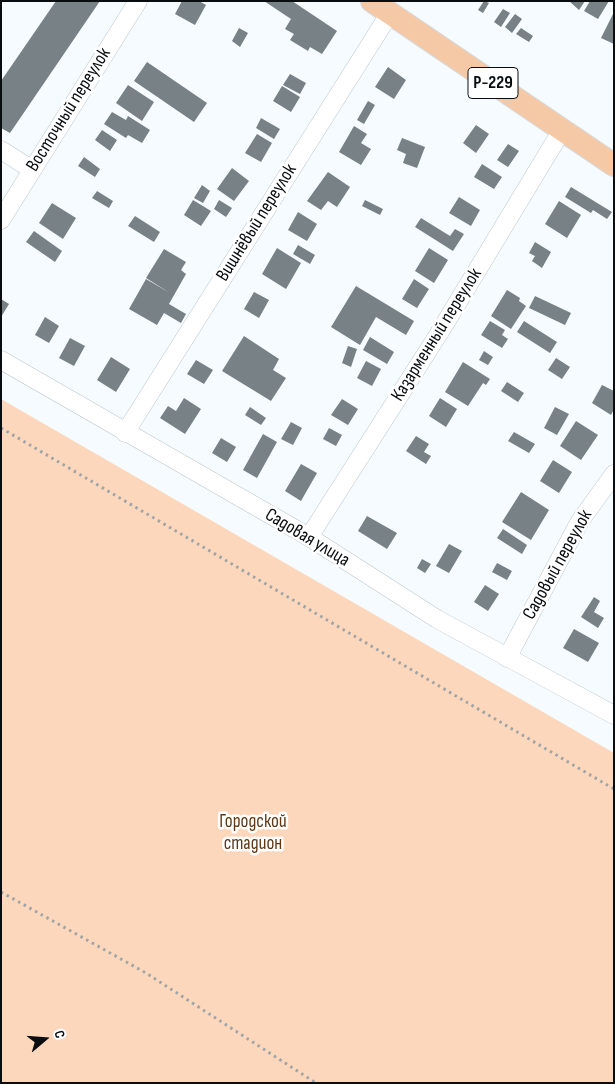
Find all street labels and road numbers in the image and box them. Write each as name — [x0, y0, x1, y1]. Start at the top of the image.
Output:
street label: Восточный переулок — [22, 44, 116, 176]
road number: Р-229 — [468, 68, 518, 99]
street label: Вишнёвый переулок — [212, 160, 302, 286]
street label: Казарменный переулок — [387, 264, 487, 406]
street label: Садовая улица — [261, 504, 353, 572]
street label: Садовый переулок — [518, 506, 598, 624]

